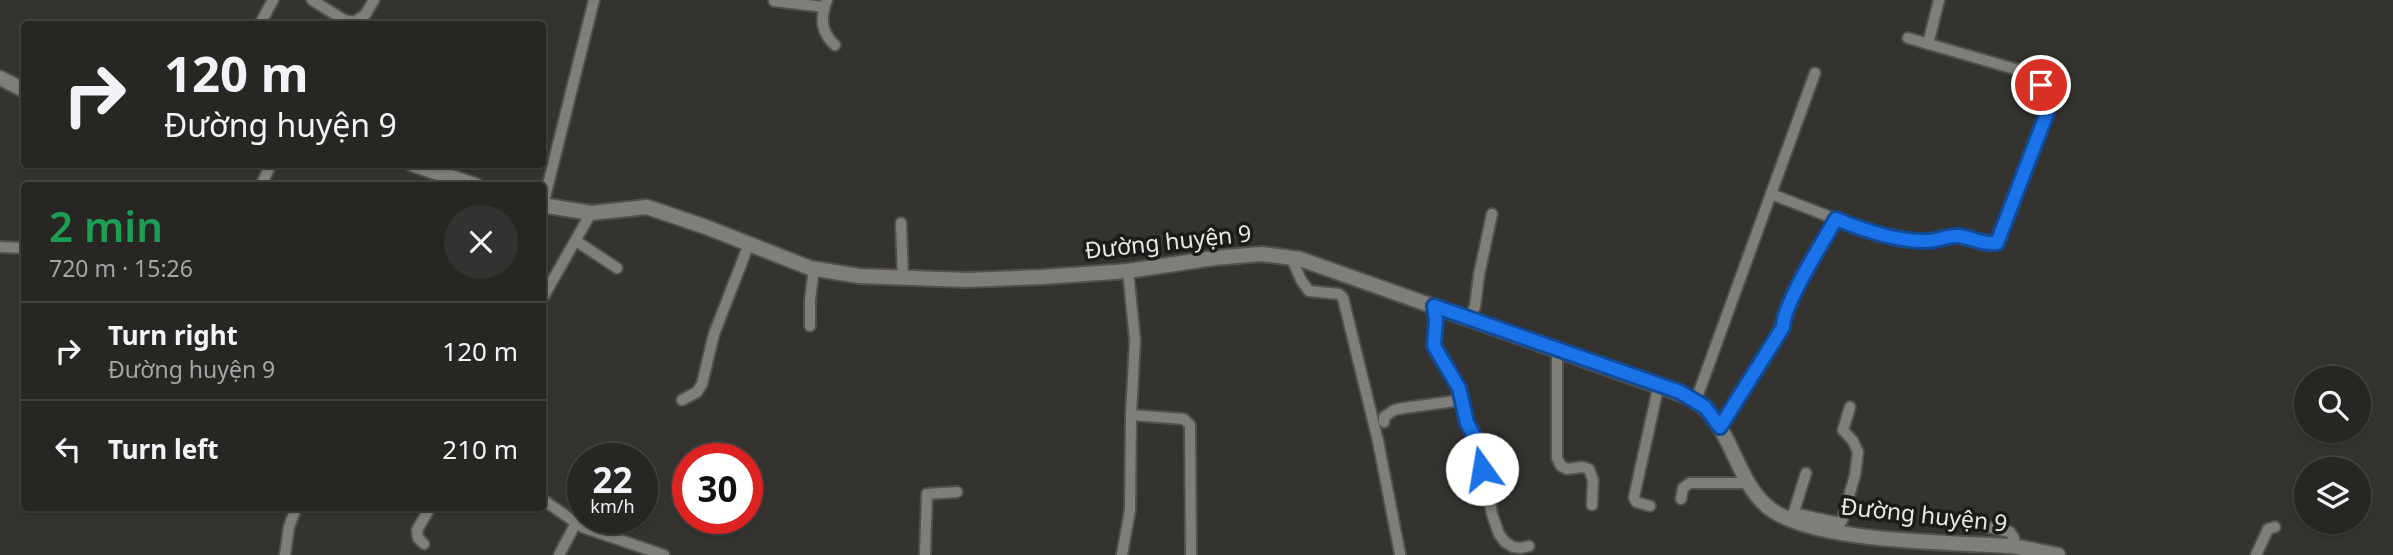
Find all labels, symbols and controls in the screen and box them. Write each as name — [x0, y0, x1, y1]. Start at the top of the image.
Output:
text: 120 m — [164, 40, 309, 106]
icon: right — [49, 49, 140, 140]
pin — [2011, 55, 2071, 115]
icon: arrive — [2022, 66, 2060, 104]
text: Đường huyện 9 — [164, 103, 397, 146]
text: 2 min — [49, 197, 163, 254]
button: close — [444, 205, 518, 279]
street label: Đường huyện 9 — [1083, 216, 1253, 266]
text: 720 m · 15:26 — [49, 252, 193, 284]
text: Turn right — [108, 317, 238, 353]
icon: right — [49, 332, 87, 370]
text: 120 m — [442, 333, 518, 369]
text: Đường huyện 9 — [108, 353, 275, 385]
map controls — [2294, 366, 2371, 534]
button: search — [2294, 366, 2371, 443]
icon: left — [49, 430, 87, 468]
text: Turn left — [108, 431, 219, 467]
text: 210 m — [442, 431, 518, 467]
position arrow — [1445, 432, 1519, 506]
speed limit sign: 30 — [672, 443, 763, 534]
text: 22 — [592, 456, 633, 503]
button: layers — [2294, 457, 2371, 534]
street label: Đường huyện 9 — [1839, 489, 2009, 539]
text: km/h — [590, 494, 635, 518]

